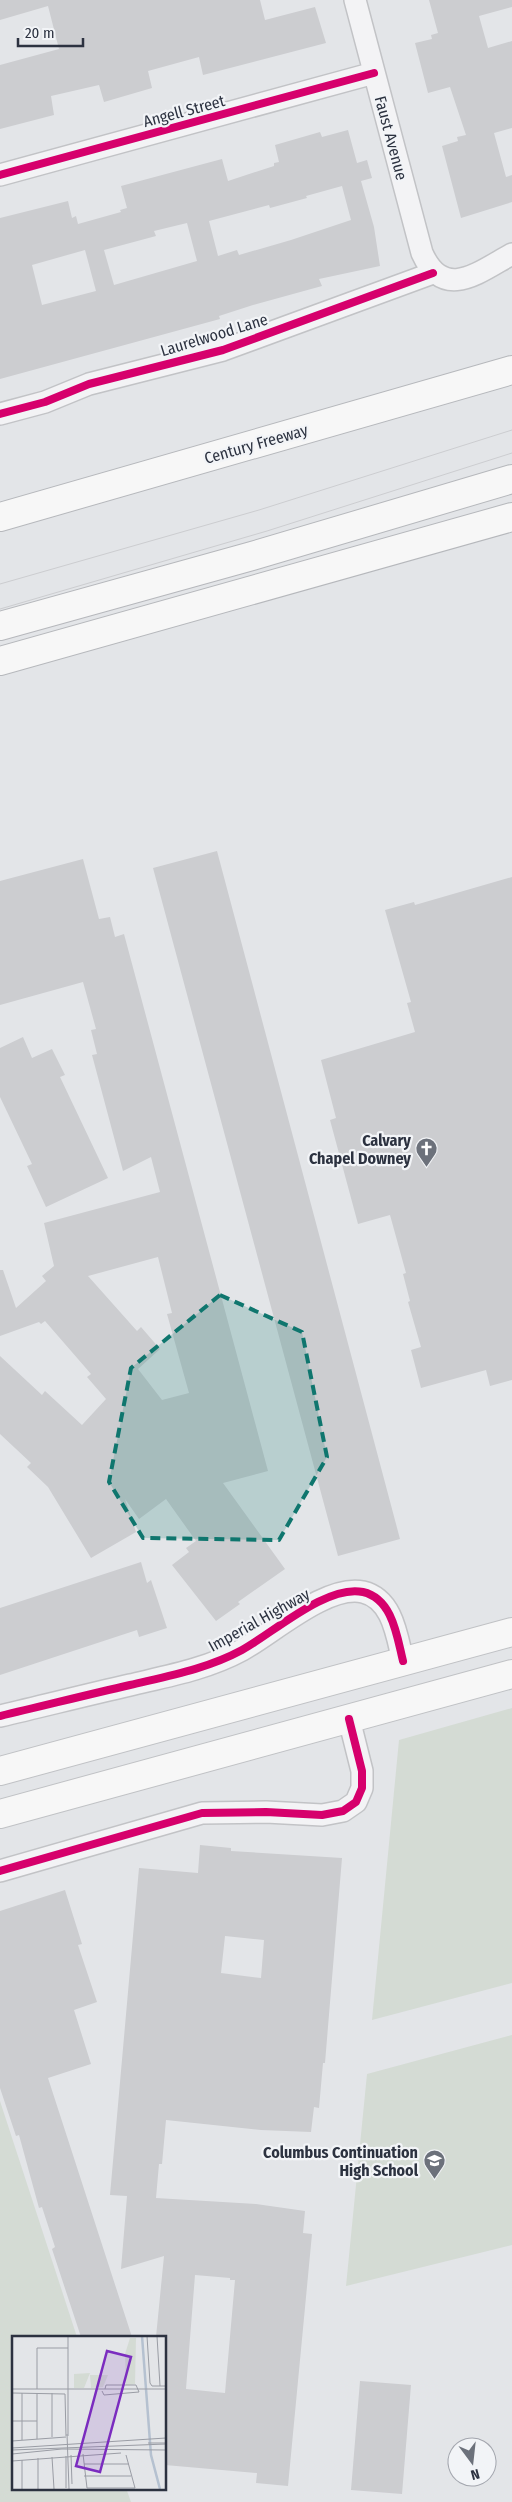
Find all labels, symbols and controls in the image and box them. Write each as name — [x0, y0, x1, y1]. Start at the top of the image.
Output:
scale bar — [18, 15, 82, 47]
text: 20 m — [25, 24, 55, 42]
street label: Angell Street — [141, 91, 228, 131]
street label: Faust Avenue — [371, 94, 411, 182]
street label: Laurelwood Lane — [158, 310, 270, 360]
street label: Century Freeway — [202, 420, 311, 468]
place label: Calvary Chapel Downey — [309, 1131, 411, 1168]
church icon: Calvary Chapel Downey — [415, 1137, 439, 1168]
street label: Imperial Highway — [205, 1584, 314, 1656]
place label: Columbus Continuation High School — [263, 2143, 419, 2180]
school or university icon: Columbus Continuation High School — [422, 2149, 446, 2180]
inset map — [12, 2336, 166, 2490]
north arrow — [447, 2437, 497, 2487]
text: N — [469, 2465, 481, 2483]

